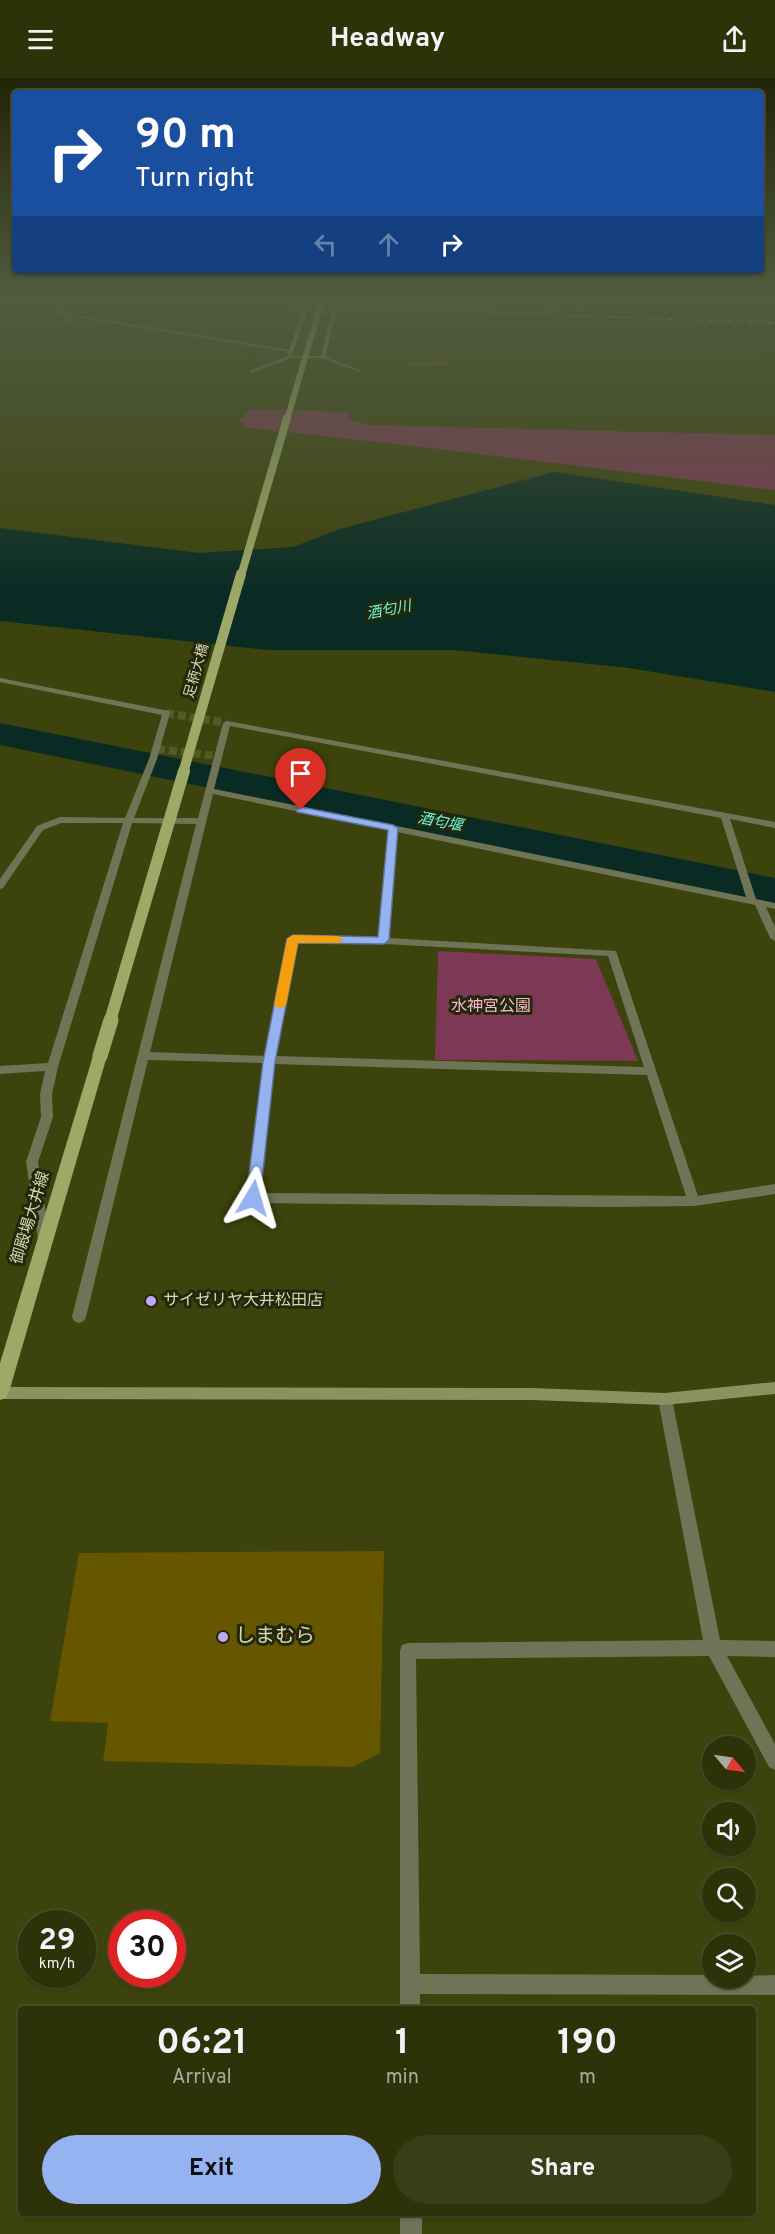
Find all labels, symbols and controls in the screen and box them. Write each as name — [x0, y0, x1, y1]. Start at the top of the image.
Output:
text: Headway — [330, 22, 445, 56]
icon: menu — [24, 23, 57, 56]
icon: share — [718, 23, 751, 56]
text: 90 m — [135, 110, 236, 163]
icon: right — [36, 114, 114, 192]
text: Turn right — [135, 162, 254, 196]
icon: left — [309, 228, 342, 261]
icon: ahead — [372, 228, 405, 261]
icon: right — [435, 228, 468, 261]
water label: 酒匂川 — [365, 597, 415, 625]
street label: 足柄大橋 — [181, 642, 213, 700]
pin — [275, 748, 326, 810]
icon: arrive — [284, 757, 317, 790]
water label: 酒匂堰 — [416, 809, 467, 837]
park label: 水神宮公園 — [451, 997, 531, 1017]
position arrow — [221, 1166, 285, 1230]
street label: 御殿場大井線 — [7, 1169, 55, 1267]
place label: サイゼリヤ大井松田店 — [163, 1291, 323, 1311]
marker: サイゼリヤ大井松田店 — [144, 1294, 158, 1308]
place label: しまむら — [235, 1624, 315, 1650]
marker: しまむら — [216, 1630, 230, 1644]
north arrow — [702, 1736, 756, 1790]
map controls — [702, 1736, 756, 1988]
button: sound — [702, 1802, 756, 1856]
button: search — [702, 1868, 756, 1922]
speed limit sign: 30 — [108, 1910, 186, 1988]
text: 29 — [39, 1923, 75, 1960]
button: layers — [702, 1934, 756, 1988]
text: km/h — [39, 1955, 75, 1974]
text: 06:21 — [156, 2021, 247, 2067]
text: 1 — [395, 2021, 410, 2067]
text: 190 — [557, 2021, 618, 2067]
text: Arrival — [172, 2065, 232, 2091]
text: min — [386, 2065, 419, 2091]
text: m — [579, 2065, 596, 2091]
button: Exit — [42, 2135, 381, 2204]
button: Share — [393, 2135, 732, 2204]

